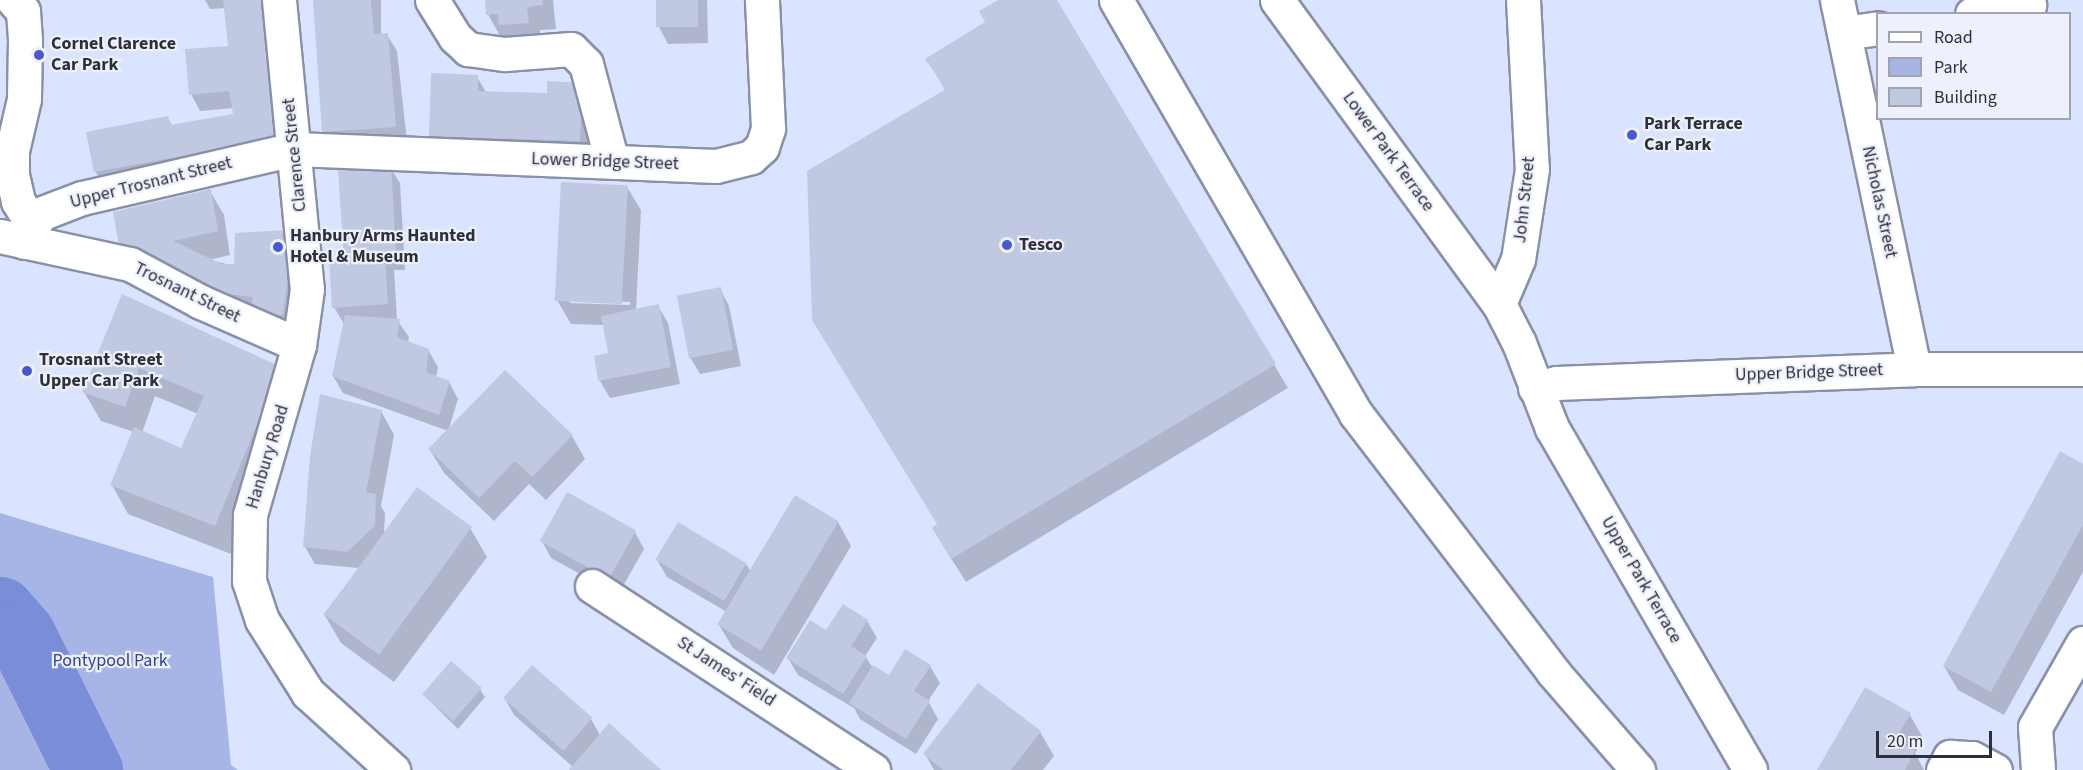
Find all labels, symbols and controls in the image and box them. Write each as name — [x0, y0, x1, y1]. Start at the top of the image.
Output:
legend — [1876, 12, 2071, 120]
text: Road — [1934, 25, 1973, 50]
place label: Cornel Clarence Car Park — [51, 34, 176, 76]
marker: Cornel Clarence Car Park — [32, 48, 46, 62]
text: Park — [1934, 55, 1968, 80]
text: Building — [1934, 85, 1997, 110]
street label: Lower Park Terrace — [1337, 88, 1439, 216]
street label: Clarence Street — [278, 97, 312, 213]
place label: Park Terrace Car Park — [1644, 114, 1743, 156]
marker: Park Terrace Car Park — [1625, 128, 1639, 142]
street label: Nicholas Street — [1857, 144, 1901, 260]
street label: Lower Bridge Street — [531, 149, 679, 175]
street label: Upper Trosnant Street — [68, 152, 234, 214]
street label: John Street — [1510, 156, 1540, 244]
place label: Hanbury Arms Haunted Hotel & Museum — [290, 226, 476, 268]
place label: Tesco — [1019, 234, 1063, 256]
marker: Tesco — [1000, 238, 1014, 252]
marker: Hanbury Arms Haunted Hotel & Museum — [271, 240, 285, 254]
street label: Trosnant Street — [130, 258, 244, 328]
place label: Trosnant Street Upper Car Park — [39, 350, 162, 392]
street label: Upper Bridge Street — [1735, 360, 1883, 386]
marker: Trosnant Street Upper Car Park — [20, 364, 34, 378]
street label: Hanbury Road — [242, 402, 294, 512]
street label: Upper Park Terrace — [1596, 513, 1686, 647]
street label: St James' Field — [673, 632, 779, 712]
park label: Pontypool Park — [52, 650, 168, 672]
scale bar — [1879, 719, 1994, 757]
text: 20 m — [1887, 729, 1923, 754]

